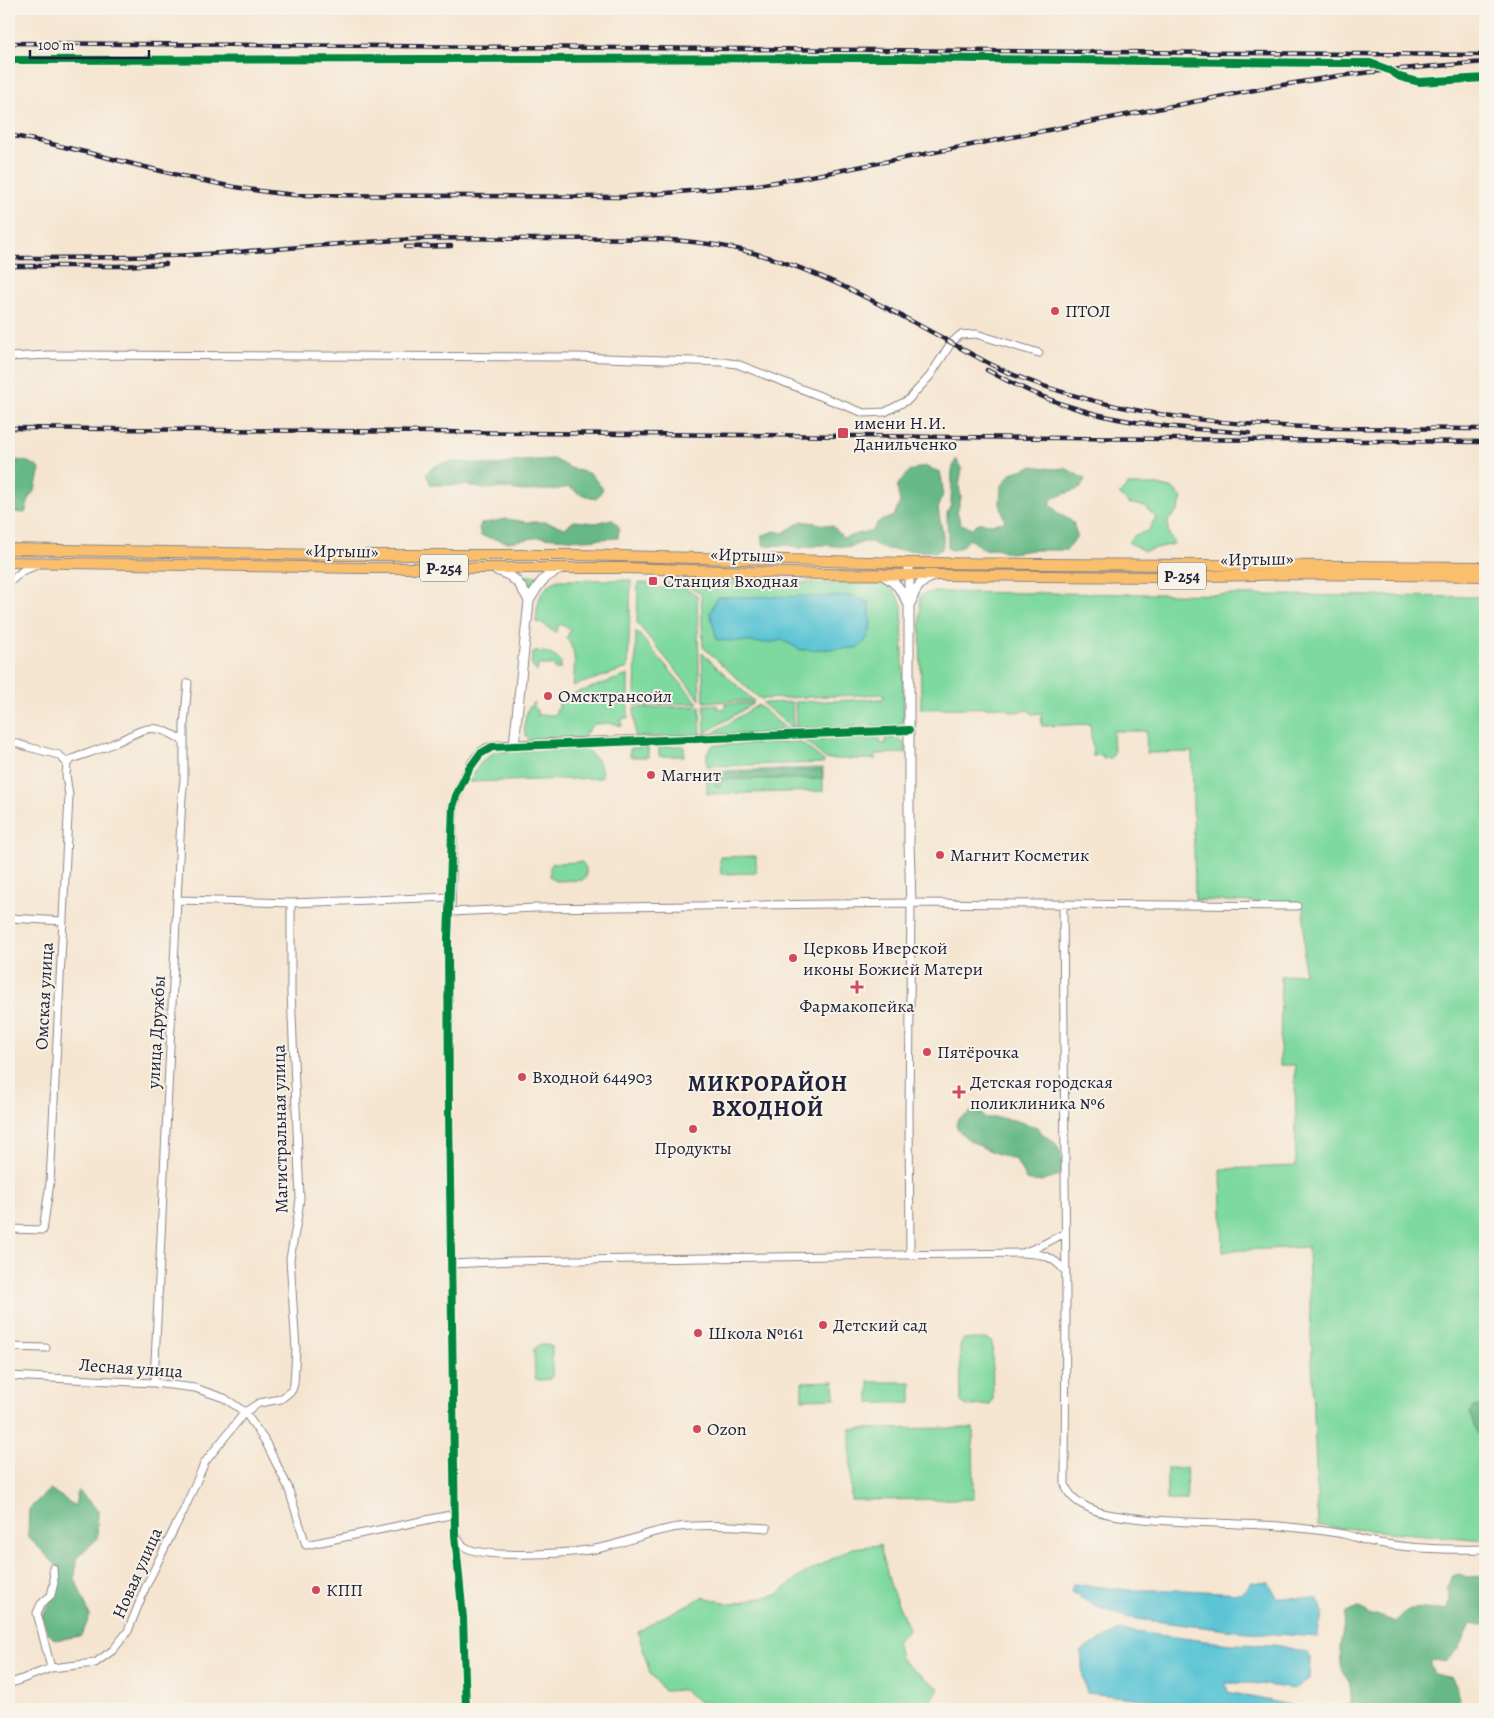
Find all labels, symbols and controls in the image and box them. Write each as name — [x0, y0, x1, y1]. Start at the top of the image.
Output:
scale bar — [30, 28, 149, 60]
text: 100 m — [38, 35, 75, 55]
place label: ПТОЛ — [1065, 299, 1111, 323]
marker: ПТОЛ — [1049, 305, 1061, 317]
place label: имени Н.И. Данильченко — [854, 411, 957, 456]
marker: имени Н.И. Данильченко — [836, 426, 850, 440]
street label: «Иртыш» — [305, 538, 379, 564]
street label: «Иртыш» — [710, 542, 784, 568]
street label: «Иртыш» — [1220, 546, 1294, 572]
road number: Р-254 — [420, 554, 468, 582]
road number: Р-254 — [1158, 562, 1206, 590]
place label: Станция Входная — [663, 569, 799, 593]
marker: Станция Входная — [647, 575, 659, 587]
place label: Омсктрансойл — [558, 684, 672, 708]
marker: Омсктрансойл — [542, 690, 554, 702]
place label: Магнит — [661, 763, 721, 787]
marker: Магнит — [645, 769, 657, 781]
place label: Магнит Косметик — [950, 843, 1089, 867]
marker: Магнит Косметик — [934, 849, 946, 861]
place label: Церковь Иверской иконы Божией Матери — [803, 936, 983, 981]
street label: Омская улица — [29, 941, 59, 1050]
marker: Церковь Иверской иконы Божией Матери — [787, 952, 799, 964]
street label: улица Дружбы — [141, 975, 171, 1090]
marker: Фармакопейка — [851, 981, 863, 993]
place label: Фармакопейка — [799, 994, 915, 1018]
place label: Пятёрочка — [937, 1040, 1020, 1064]
street label: Магистральная улица — [267, 1044, 293, 1214]
marker: Пятёрочка — [921, 1046, 933, 1058]
place label: Входной 644903 — [532, 1065, 653, 1089]
district label: МИКРОРАЙОН ВХОДНОЙ — [688, 1069, 848, 1124]
place label: Детская городская поликлиника №6 — [970, 1070, 1113, 1115]
marker: Входной 644903 — [516, 1071, 528, 1083]
marker: Детская городская поликлиника №6 — [952, 1085, 966, 1099]
marker: Продукты — [687, 1123, 699, 1135]
place label: Продукты — [654, 1136, 732, 1160]
place label: Детский сад — [833, 1313, 927, 1337]
marker: Детский сад — [817, 1319, 829, 1331]
place label: Школа №161 — [708, 1321, 804, 1345]
marker: Школа №161 — [692, 1327, 704, 1339]
street label: Лесная улица — [78, 1352, 185, 1384]
place label: Ozon — [707, 1417, 747, 1441]
marker: Ozon — [691, 1423, 703, 1435]
street label: Новая улица — [106, 1523, 168, 1622]
place label: КПП — [326, 1578, 363, 1602]
marker: КПП — [310, 1584, 322, 1596]

